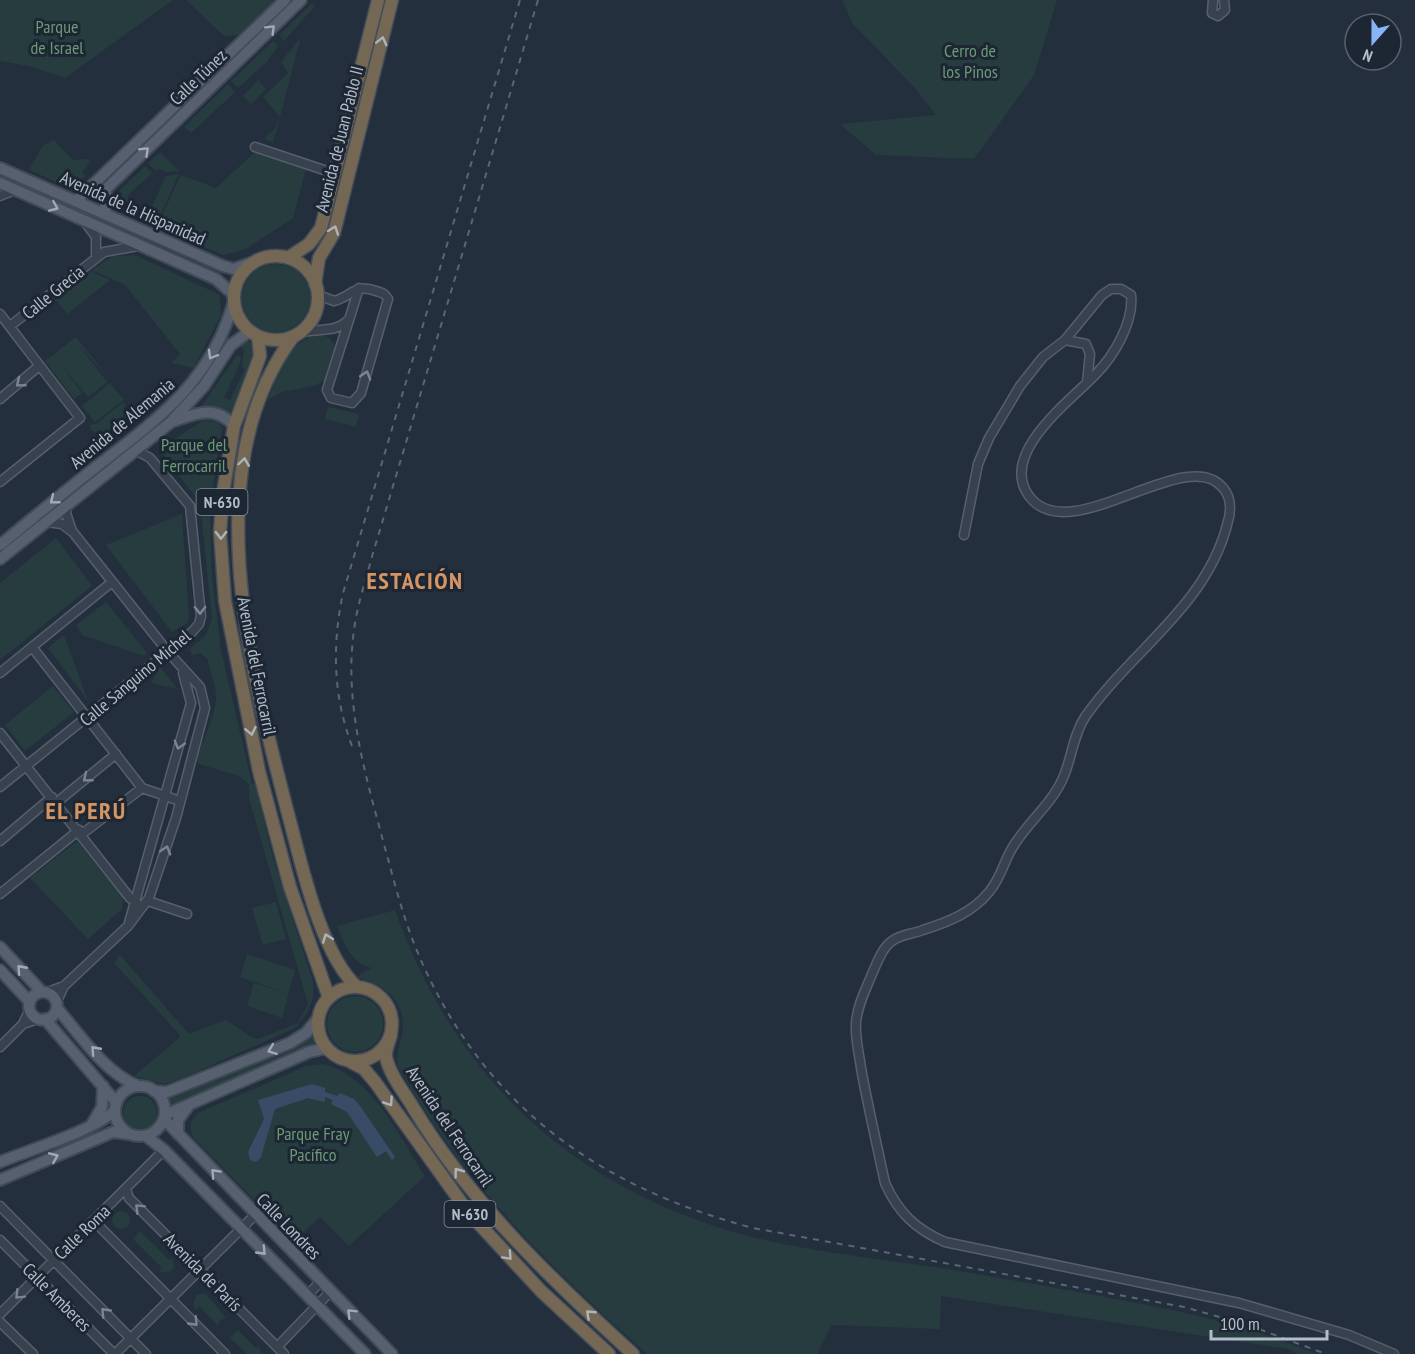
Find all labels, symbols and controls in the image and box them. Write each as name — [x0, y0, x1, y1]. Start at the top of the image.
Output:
north arrow — [1343, 12, 1403, 72]
park label: Parque de Israel — [30, 15, 84, 59]
one-way arrow — [264, 26, 275, 37]
one-way arrow — [374, 36, 387, 46]
park label: Cerro de los Pinos — [942, 39, 998, 83]
street label: Calle Túnez — [165, 44, 231, 110]
text: N — [1360, 45, 1375, 67]
street label: Avenida de Juan Pablo II — [310, 63, 368, 215]
one-way arrow — [138, 147, 149, 158]
street label: Avenida de la Hispanidad — [57, 166, 209, 250]
one-way arrow — [47, 199, 58, 211]
one-way arrow — [327, 225, 340, 235]
street label: Calle Grecia — [17, 260, 89, 324]
one-way arrow — [208, 349, 219, 359]
one-way arrow — [359, 370, 371, 381]
street label: Avenida de Alemania — [65, 373, 179, 473]
one-way arrow — [16, 375, 27, 386]
park label: Parque del Ferrocarril — [161, 433, 228, 477]
one-way arrow — [238, 458, 250, 467]
road number: N-630 — [196, 489, 248, 515]
one-way arrow — [50, 493, 61, 504]
one-way arrow — [215, 531, 227, 540]
district label: ESTACIÓN — [367, 565, 463, 596]
street label: Avenida del Ferrocarril — [232, 595, 282, 738]
one-way arrow — [193, 605, 206, 614]
street label: Calle Sanguino Michel — [75, 624, 196, 731]
one-way arrow — [244, 725, 257, 735]
one-way arrow — [174, 739, 186, 750]
one-way arrow — [82, 771, 93, 782]
district label: EL PERÚ — [45, 795, 127, 826]
one-way arrow — [159, 845, 171, 856]
one-way arrow — [321, 933, 334, 944]
one-way arrow — [17, 966, 28, 976]
one-way arrow — [267, 1043, 278, 1055]
one-way arrow — [91, 1047, 102, 1057]
street label: Avenida del Ferrocarril — [401, 1061, 499, 1191]
one-way arrow — [382, 1095, 393, 1106]
park label: Parque Fray Pacífico — [277, 1122, 350, 1166]
one-way arrow — [48, 1152, 59, 1164]
one-way arrow — [454, 1167, 465, 1178]
one-way arrow — [211, 1169, 222, 1180]
street label: Calle Londres — [252, 1188, 326, 1264]
street label: Calle Roma — [49, 1200, 115, 1264]
road number: N-630 — [444, 1201, 496, 1227]
one-way arrow — [136, 1205, 147, 1216]
street label: Avenida de París — [159, 1228, 247, 1316]
one-way arrow — [255, 1243, 266, 1254]
one-way arrow — [500, 1248, 511, 1259]
street label: Calle Amberes — [18, 1258, 96, 1336]
one-way arrow — [15, 1287, 26, 1298]
scale bar — [1211, 1303, 1326, 1341]
one-way arrow — [102, 1308, 113, 1319]
one-way arrow — [347, 1309, 358, 1320]
one-way arrow — [586, 1310, 596, 1321]
text: 100 m — [1220, 1312, 1260, 1335]
one-way arrow — [187, 1315, 198, 1325]

